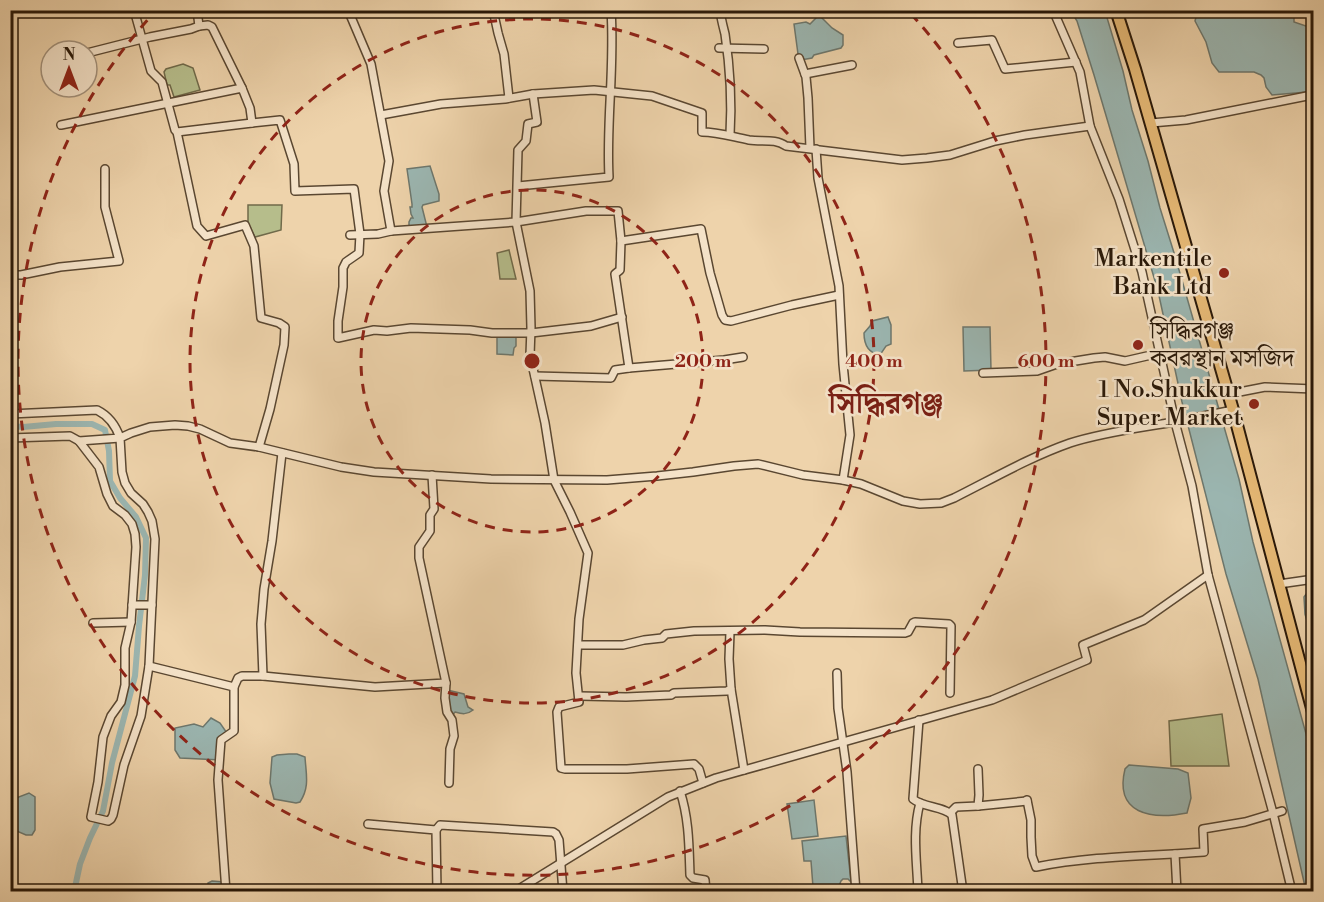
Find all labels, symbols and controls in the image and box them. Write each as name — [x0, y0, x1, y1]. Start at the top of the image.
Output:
north arrow — [39, 39, 99, 99]
text: N — [63, 45, 76, 65]
place label: Markentile Bank Ltd — [1094, 244, 1212, 302]
marker: Markentile Bank Ltd — [1217, 266, 1231, 280]
place label: সিদ্ধিরগঞ্জ কবরস্থান মসজিদ — [1149, 316, 1295, 374]
marker: সিদ্ধিরগঞ্জ কবরস্থান মসজিদ — [1131, 338, 1145, 352]
text: 200 m — [675, 350, 732, 373]
text: 400 m — [845, 350, 903, 373]
text: 600 m — [1018, 350, 1075, 373]
centre of rings — [522, 351, 542, 371]
place label: 1 No.Shukkur Super Market — [1097, 375, 1242, 433]
district label: সিদ্ধিরগঞ্জ — [826, 384, 944, 423]
marker: 1 No.Shukkur Super Market — [1247, 397, 1261, 411]

